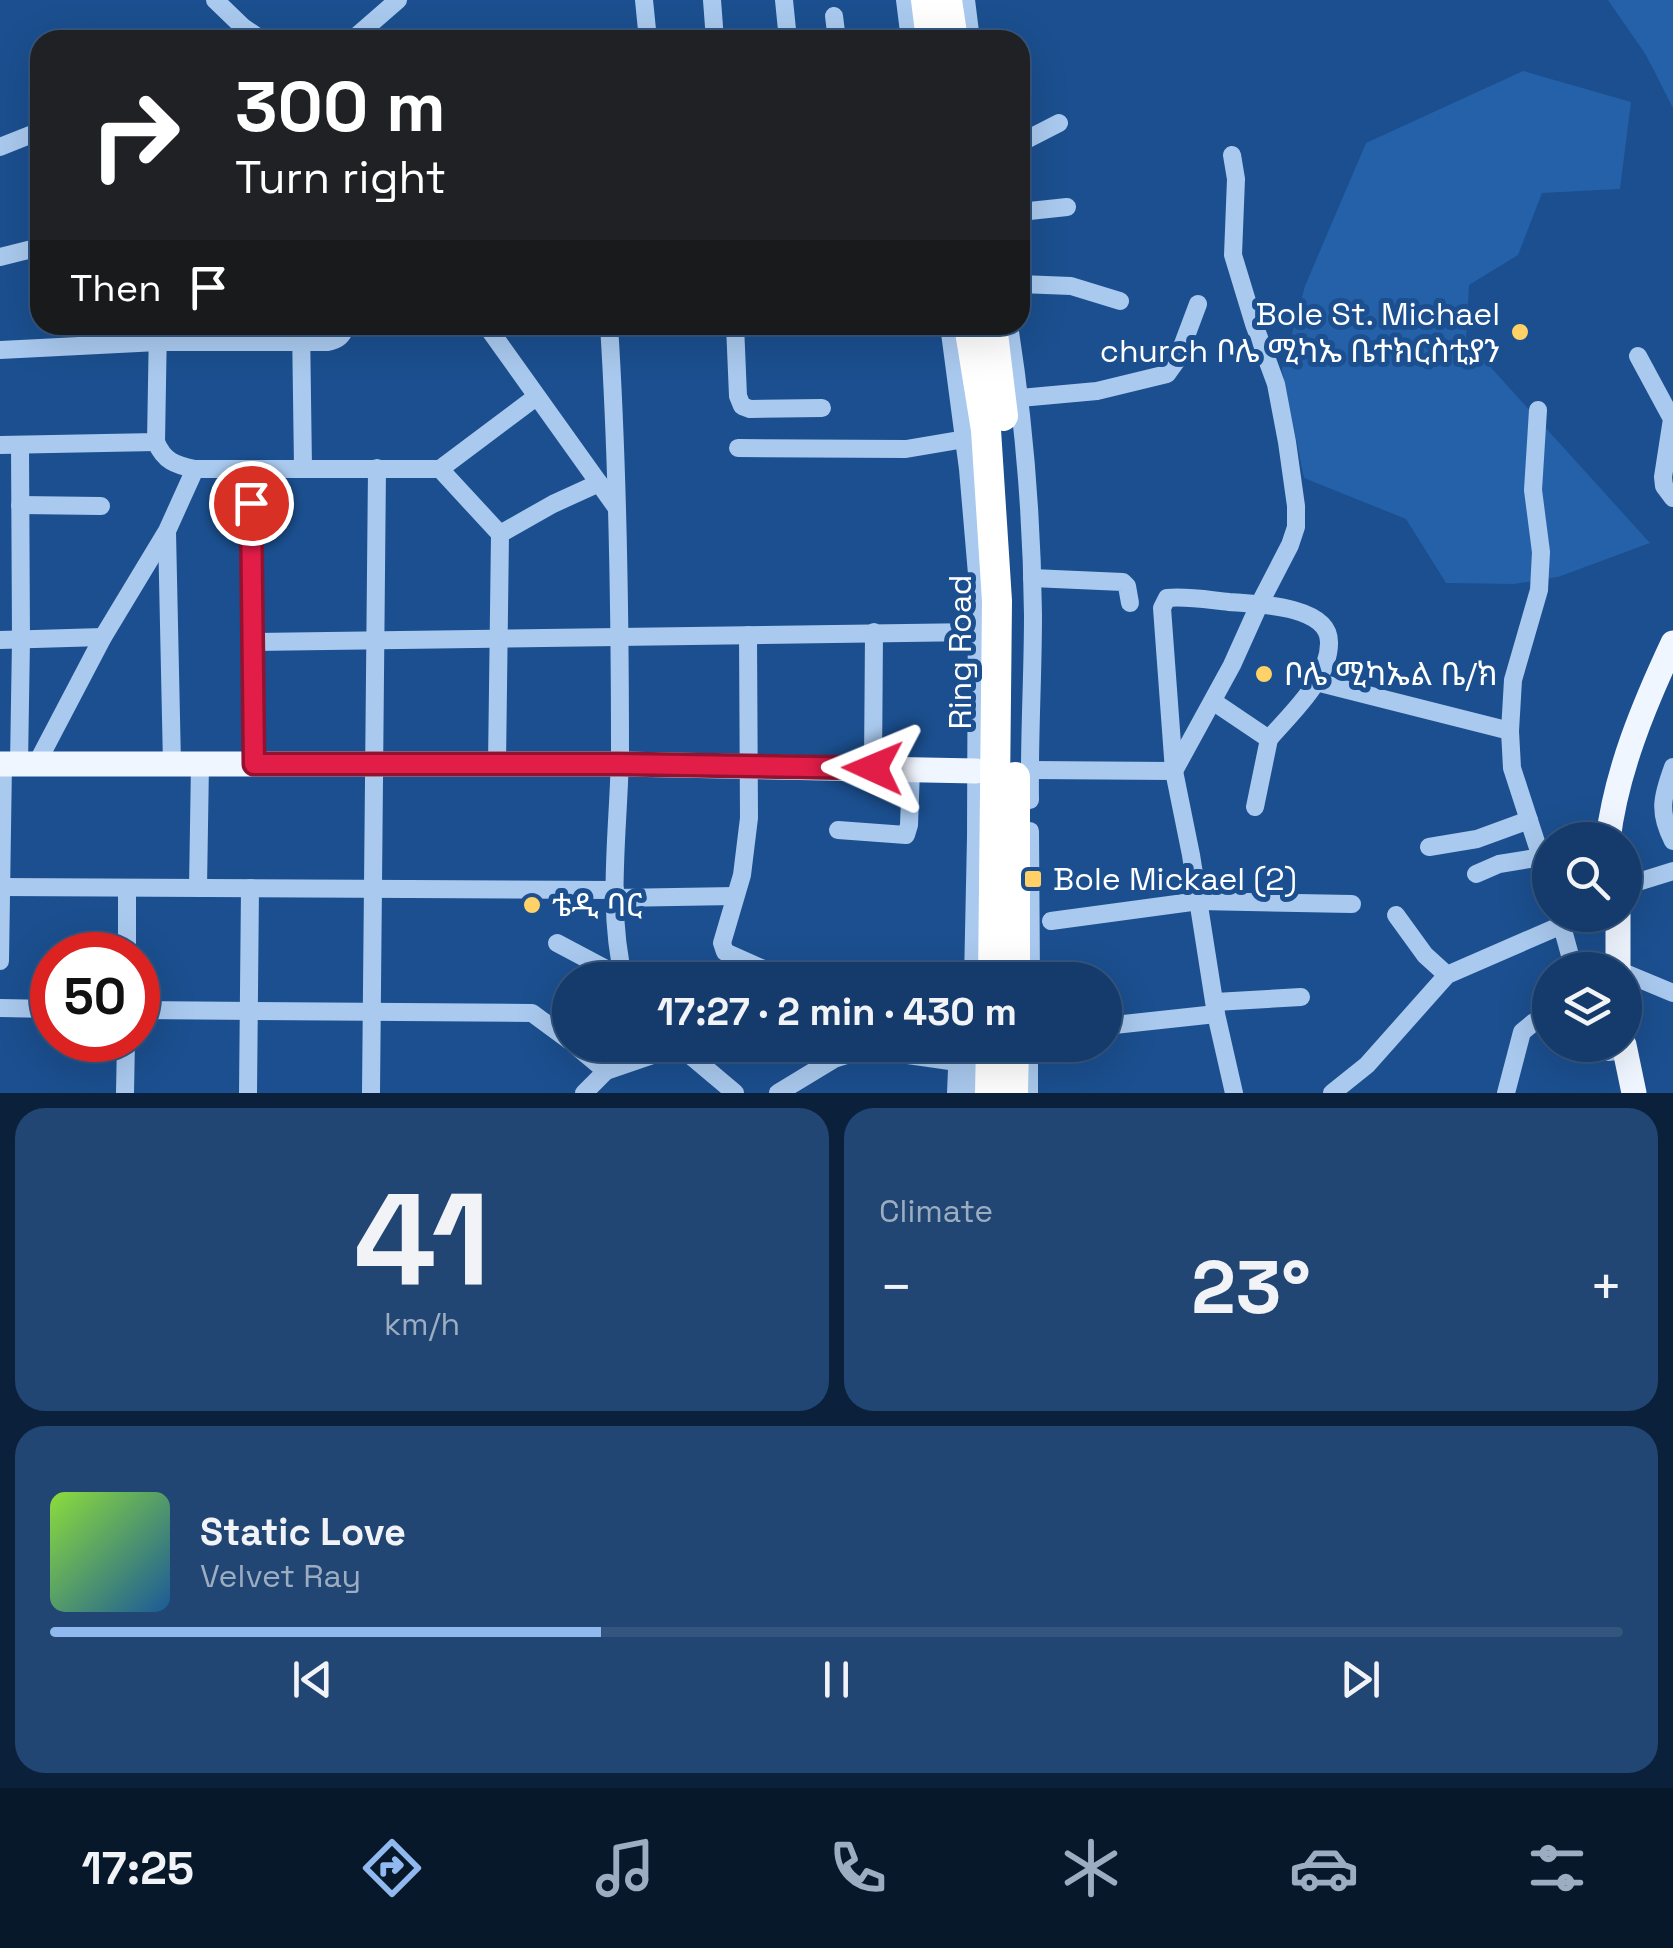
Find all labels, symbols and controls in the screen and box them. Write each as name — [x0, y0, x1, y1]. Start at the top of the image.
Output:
text: 300 m — [235, 62, 446, 151]
icon: right — [70, 70, 200, 200]
text: Turn right — [235, 149, 446, 206]
icon: arrive — [181, 260, 236, 315]
text: Then — [70, 264, 161, 312]
place label: Bole St. Michael church ቦሌ ሚካኤ ቤተክርስቲያን — [1100, 294, 1500, 371]
marker: Bole St. Michael church ቦሌ ሚካኤ ቤተክርስቲያን — [1509, 321, 1531, 343]
pin — [209, 461, 294, 546]
icon: arrive — [224, 476, 279, 531]
street label: Ring Road — [940, 575, 980, 729]
place label: ቦሌ ሚካኤል ቤ/ክ — [1284, 654, 1498, 694]
marker: ቦሌ ሚካኤል ቤ/ክ — [1253, 663, 1275, 685]
position arrow — [821, 716, 925, 820]
map controls — [1532, 822, 1642, 1062]
button: search — [1532, 822, 1642, 932]
place label: Bole Mickael (2) — [1053, 859, 1297, 899]
marker: Bole Mickael (2) — [1022, 868, 1044, 890]
place label: ቴዲ ባር — [552, 885, 642, 925]
marker: ቴዲ ባር — [521, 894, 543, 916]
speed limit sign: 50 — [30, 932, 160, 1062]
button: layers — [1532, 952, 1642, 1062]
text: 17:27 · 2 min · 430 m — [657, 988, 1017, 1036]
text: 41 — [354, 1156, 490, 1322]
text: Climate — [879, 1191, 993, 1231]
text: 23° — [1191, 1239, 1311, 1335]
text: − — [879, 1252, 913, 1322]
text: + — [1589, 1252, 1623, 1322]
text: km/h — [384, 1304, 460, 1344]
text: Static Love — [200, 1508, 406, 1556]
text: Velvet Ray — [200, 1556, 361, 1596]
icon: previous — [285, 1652, 340, 1707]
icon: pause — [809, 1652, 864, 1707]
icon: next — [1333, 1652, 1388, 1707]
icon: directions — [357, 1833, 427, 1903]
icon: music — [590, 1833, 660, 1903]
icon: phone — [823, 1833, 893, 1903]
icon: climate — [1056, 1833, 1126, 1903]
icon: car — [1289, 1833, 1359, 1903]
icon: filters — [1522, 1833, 1592, 1903]
text: 17:25 — [81, 1840, 194, 1897]

